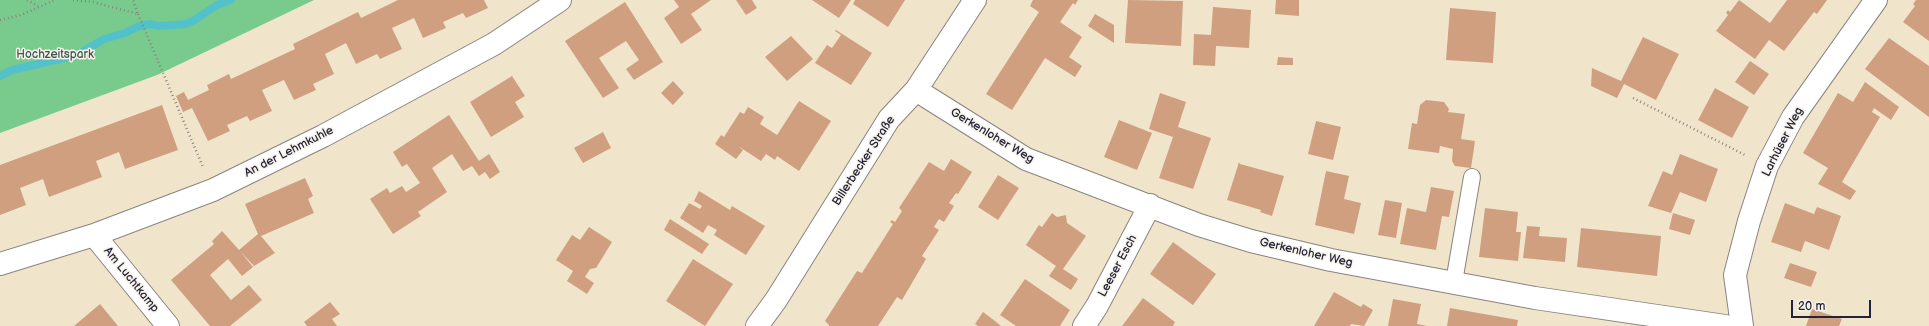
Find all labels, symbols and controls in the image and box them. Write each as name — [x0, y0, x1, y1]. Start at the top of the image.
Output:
park label: Hochzeitspark — [16, 48, 94, 62]
street label: Gerkenloher Weg — [948, 105, 1036, 167]
street label: Larhüser Weg — [1759, 105, 1807, 179]
street label: Billerbecker Straße — [830, 113, 898, 209]
street label: An der Lehmkuhle — [242, 123, 336, 181]
street label: Leeser Esch — [1096, 232, 1140, 300]
street label: Gerkenloher Weg — [1258, 235, 1354, 271]
street label: Am Luchtkamp — [100, 244, 162, 316]
scale bar — [1793, 292, 1873, 318]
text: 20 m — [1798, 299, 1825, 314]

